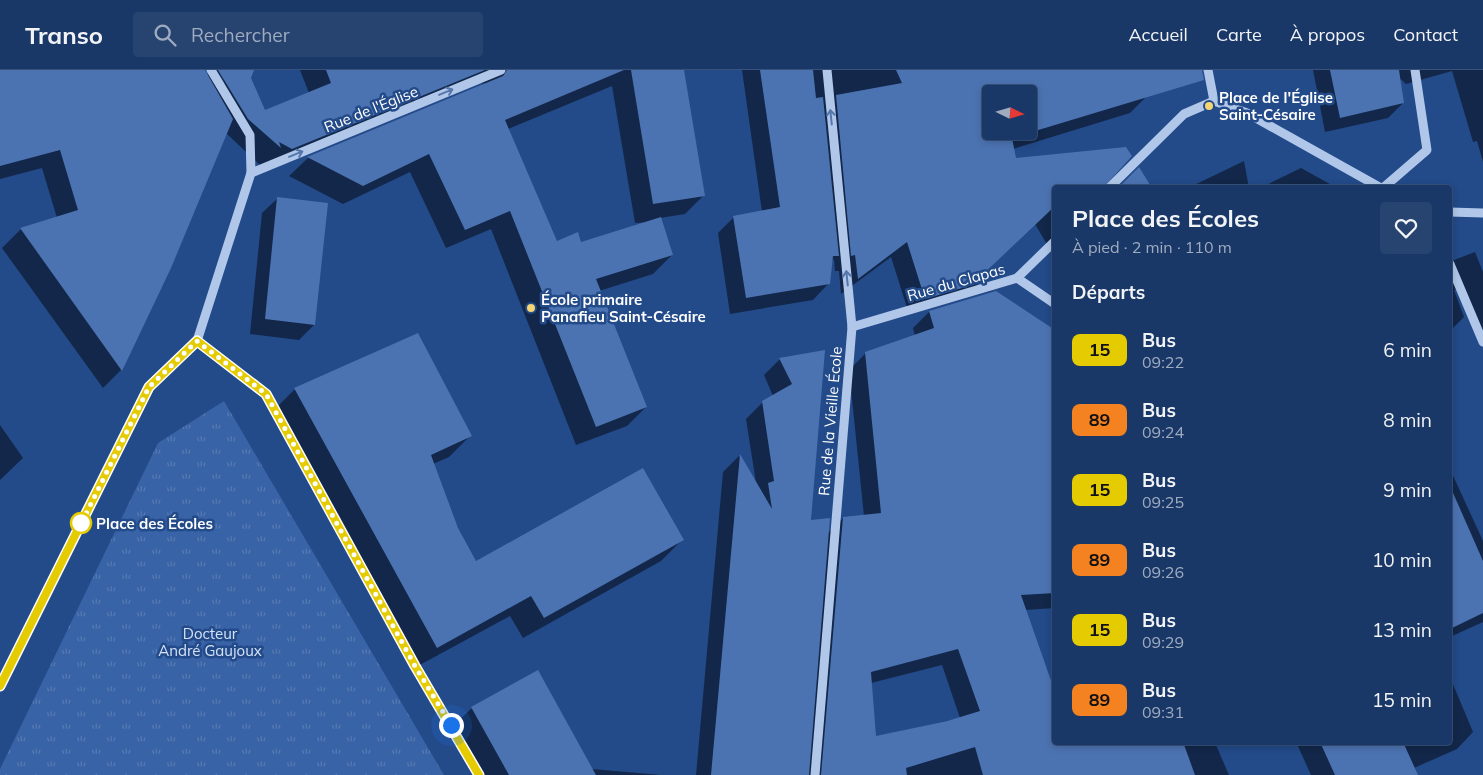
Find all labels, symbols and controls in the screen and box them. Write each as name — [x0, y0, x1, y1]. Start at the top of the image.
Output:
search box — [133, 12, 483, 57]
text: Transo — [25, 20, 103, 50]
icon: search — [151, 21, 179, 49]
text: Rechercher — [191, 23, 290, 47]
text: Accueil — [1128, 23, 1188, 46]
text: Carte — [1216, 23, 1262, 46]
text: À propos — [1290, 23, 1365, 46]
text: Contact — [1393, 23, 1458, 46]
street label: Rue de l'Église — [321, 82, 421, 136]
north arrow — [982, 85, 1038, 140]
map controls — [982, 85, 1037, 140]
one-way arrow — [439, 87, 454, 96]
place label: Place de l'Église Saint-Césaire — [1219, 88, 1333, 124]
marker: Place de l'Église Saint-Césaire — [1203, 100, 1215, 112]
one-way arrow — [827, 109, 836, 125]
one-way arrow — [288, 149, 303, 159]
button: heart — [1380, 202, 1432, 254]
text: Place des Écoles — [1072, 203, 1259, 233]
text: À pied · 2 min · 110 m — [1072, 237, 1232, 257]
street label: Rue du Clapas — [905, 259, 1007, 305]
one-way arrow — [842, 271, 852, 287]
text: Départs — [1072, 280, 1145, 304]
place label: École primaire Panafieu Saint-Césaire — [541, 290, 706, 326]
marker: École primaire Panafieu Saint-Césaire — [525, 302, 537, 314]
text: Bus — [1142, 328, 1176, 352]
text: 15 — [1089, 338, 1110, 361]
text: 6 min — [1383, 338, 1432, 362]
street label: Rue de la Vieille École — [814, 345, 846, 497]
text: 09:22 — [1142, 352, 1184, 372]
text: Bus — [1142, 398, 1176, 422]
text: 89 — [1089, 408, 1110, 431]
text: 8 min — [1383, 408, 1432, 432]
text: 09:24 — [1142, 422, 1184, 442]
text: Bus — [1142, 468, 1176, 492]
text: 15 — [1089, 478, 1110, 501]
text: 9 min — [1383, 478, 1432, 502]
text: 09:25 — [1142, 492, 1184, 512]
marker: Place des Écoles — [70, 512, 92, 534]
place label: Place des Écoles — [96, 514, 213, 533]
text: Bus — [1142, 538, 1176, 562]
text: 89 — [1089, 548, 1110, 571]
text: 10 min — [1372, 548, 1432, 572]
text: 09:26 — [1142, 562, 1184, 582]
text: Bus — [1142, 608, 1176, 632]
text: 15 — [1089, 618, 1110, 641]
text: 13 min — [1372, 618, 1432, 642]
park label: Docteur André Gaujoux — [158, 624, 262, 660]
text: 09:29 — [1142, 632, 1184, 652]
text: Bus — [1142, 678, 1176, 702]
text: 89 — [1089, 688, 1110, 711]
text: 15 min — [1372, 688, 1432, 712]
text: 09:31 — [1142, 702, 1184, 722]
your location — [439, 713, 464, 738]

